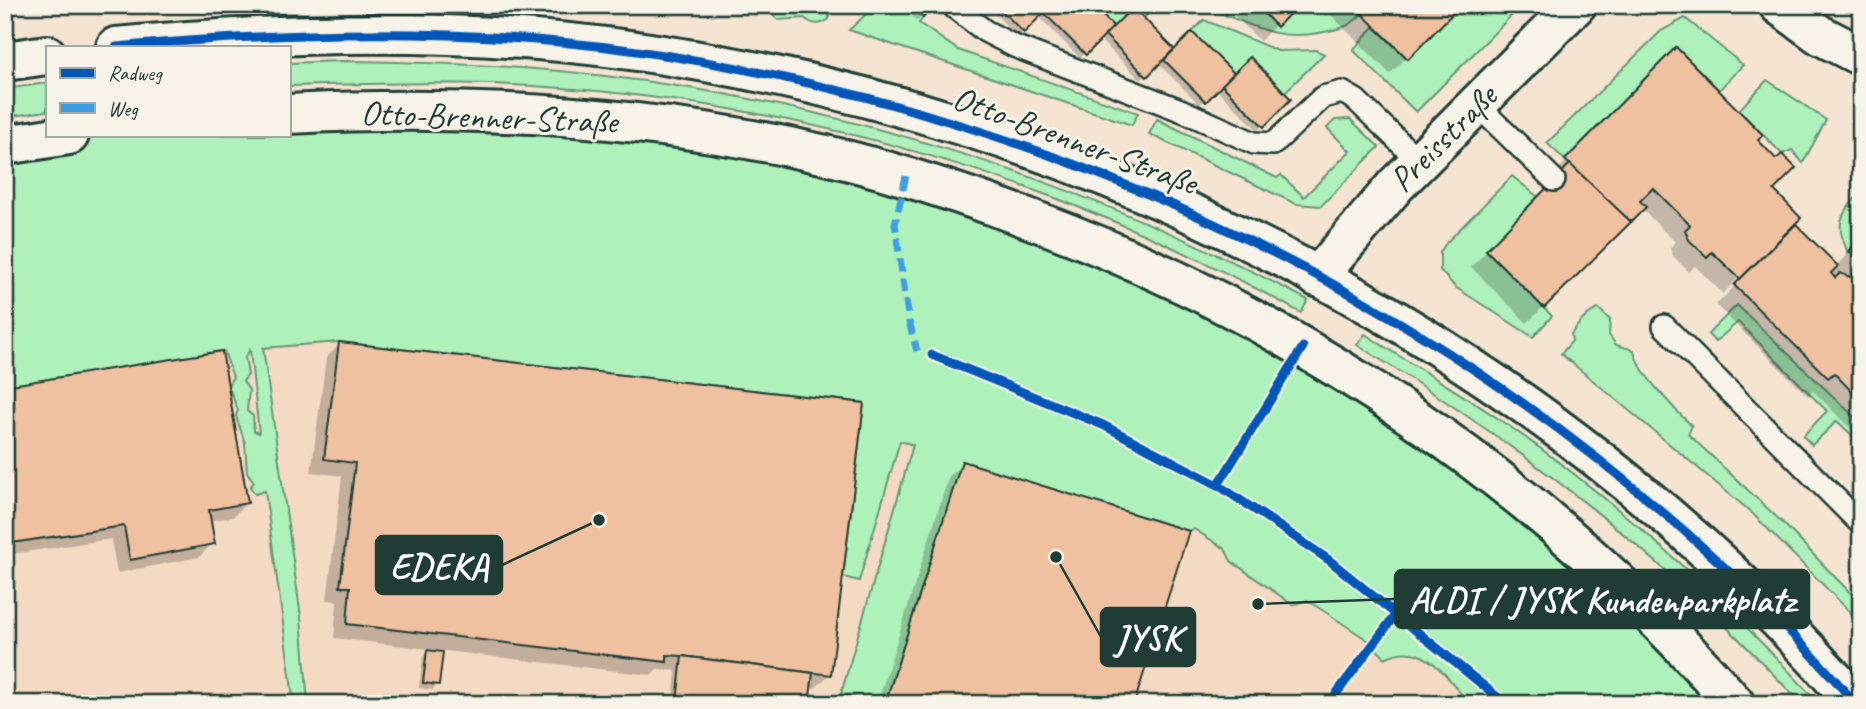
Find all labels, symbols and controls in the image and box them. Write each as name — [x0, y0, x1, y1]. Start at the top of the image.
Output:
legend — [46, 46, 290, 136]
text: Radweg — [108, 60, 163, 86]
street label: Preisstraße — [1380, 73, 1508, 201]
street label: Otto-Brenner-Straße — [947, 75, 1206, 206]
street label: Otto-Brenner-Straße — [360, 90, 621, 144]
text: Weg — [108, 96, 139, 122]
callout: EDEKA — [376, 536, 502, 594]
text: EDEKA — [390, 542, 490, 589]
callout: ALDI / JYSK Kundenparkplatz — [1395, 570, 1809, 628]
text: ALDI / JYSK Kundenparkplatz — [1409, 576, 1800, 623]
callout: JYSK — [1101, 608, 1195, 666]
text: JYSK — [1112, 614, 1189, 661]

